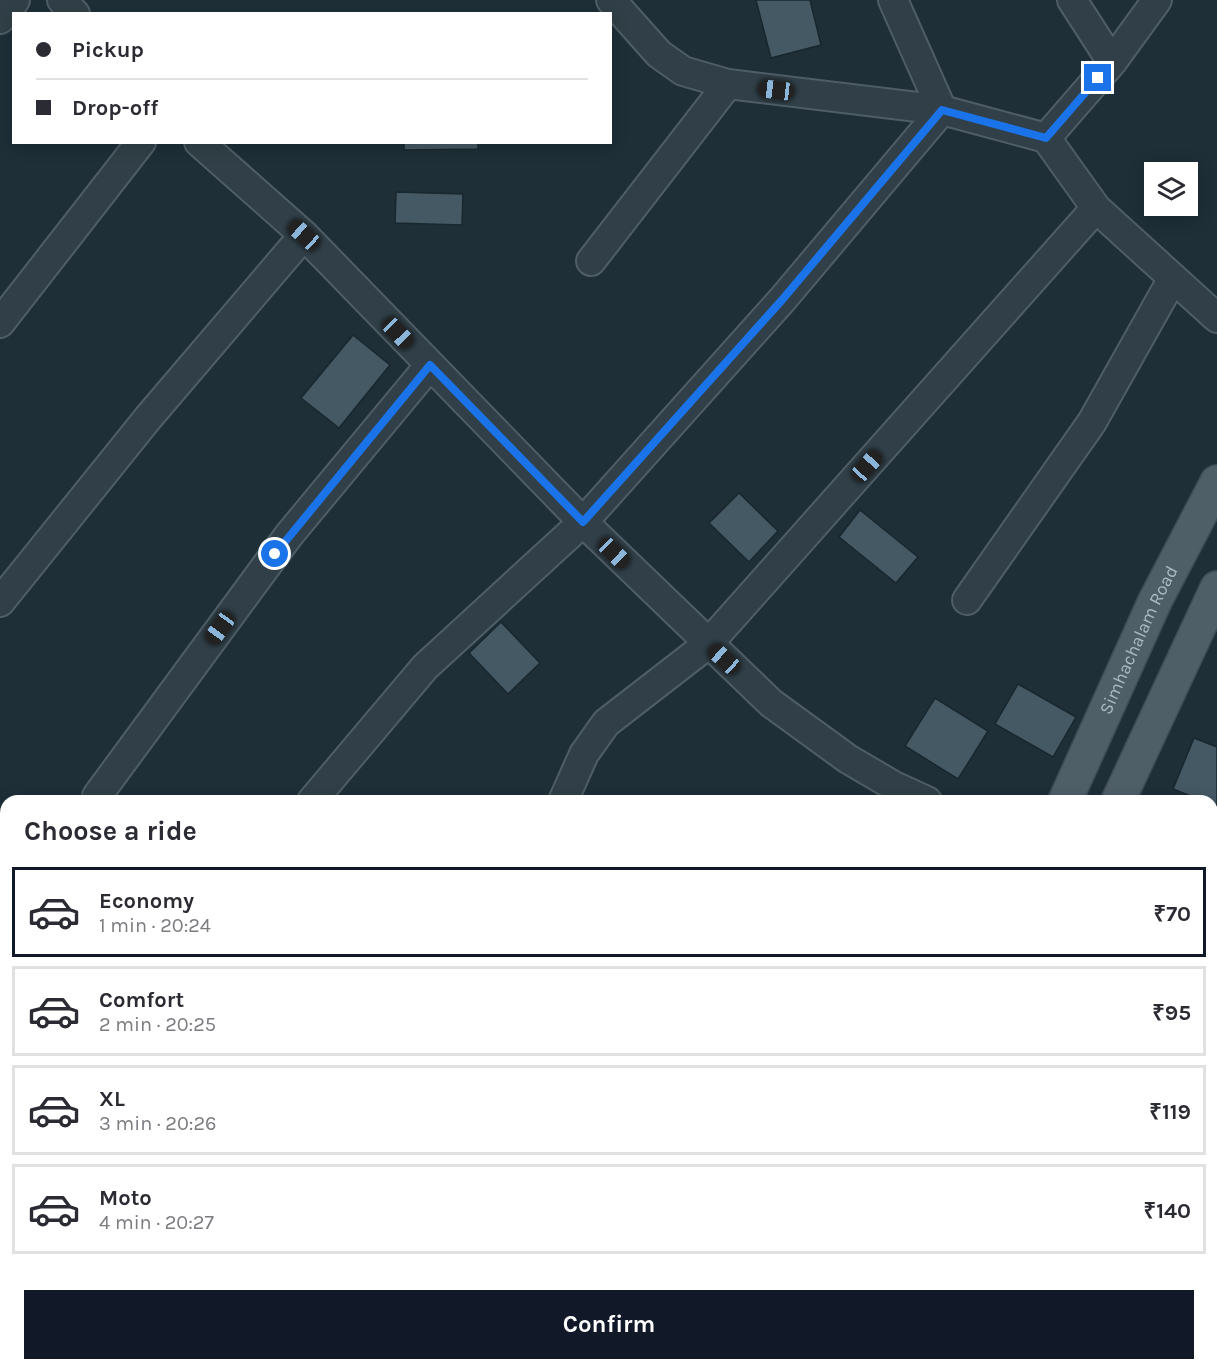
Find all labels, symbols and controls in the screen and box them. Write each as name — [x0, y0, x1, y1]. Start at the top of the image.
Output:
text: Pickup — [72, 37, 144, 63]
route end — [1084, 64, 1111, 91]
car — [757, 79, 795, 101]
text: Drop-off — [72, 95, 158, 121]
map controls — [1144, 162, 1198, 216]
button: layers — [1144, 162, 1198, 216]
car — [285, 216, 323, 254]
car — [379, 314, 417, 352]
car — [848, 447, 886, 485]
car — [595, 534, 633, 572]
route start — [261, 540, 288, 567]
street label: Simhachalam Road — [1094, 562, 1183, 718]
car — [202, 608, 238, 648]
car — [705, 640, 743, 678]
text: Choose a ride — [24, 815, 197, 847]
icon: car — [27, 885, 81, 939]
text: Economy — [99, 888, 194, 914]
text: ₹70 — [1154, 901, 1191, 927]
text: 1 min · 20:24 — [99, 914, 211, 937]
icon: car — [27, 984, 81, 1038]
text: Comfort — [99, 987, 184, 1013]
text: ₹95 — [1152, 1000, 1191, 1026]
text: 2 min · 20:25 — [99, 1013, 216, 1036]
icon: car — [27, 1083, 81, 1137]
text: XL — [99, 1086, 125, 1112]
text: ₹119 — [1149, 1099, 1191, 1125]
text: 3 min · 20:26 — [99, 1112, 216, 1135]
icon: car — [27, 1182, 81, 1236]
text: Moto — [99, 1185, 152, 1211]
text: ₹140 — [1144, 1198, 1191, 1224]
text: 4 min · 20:27 — [99, 1211, 214, 1234]
button: Confirm — [24, 1290, 1194, 1359]

